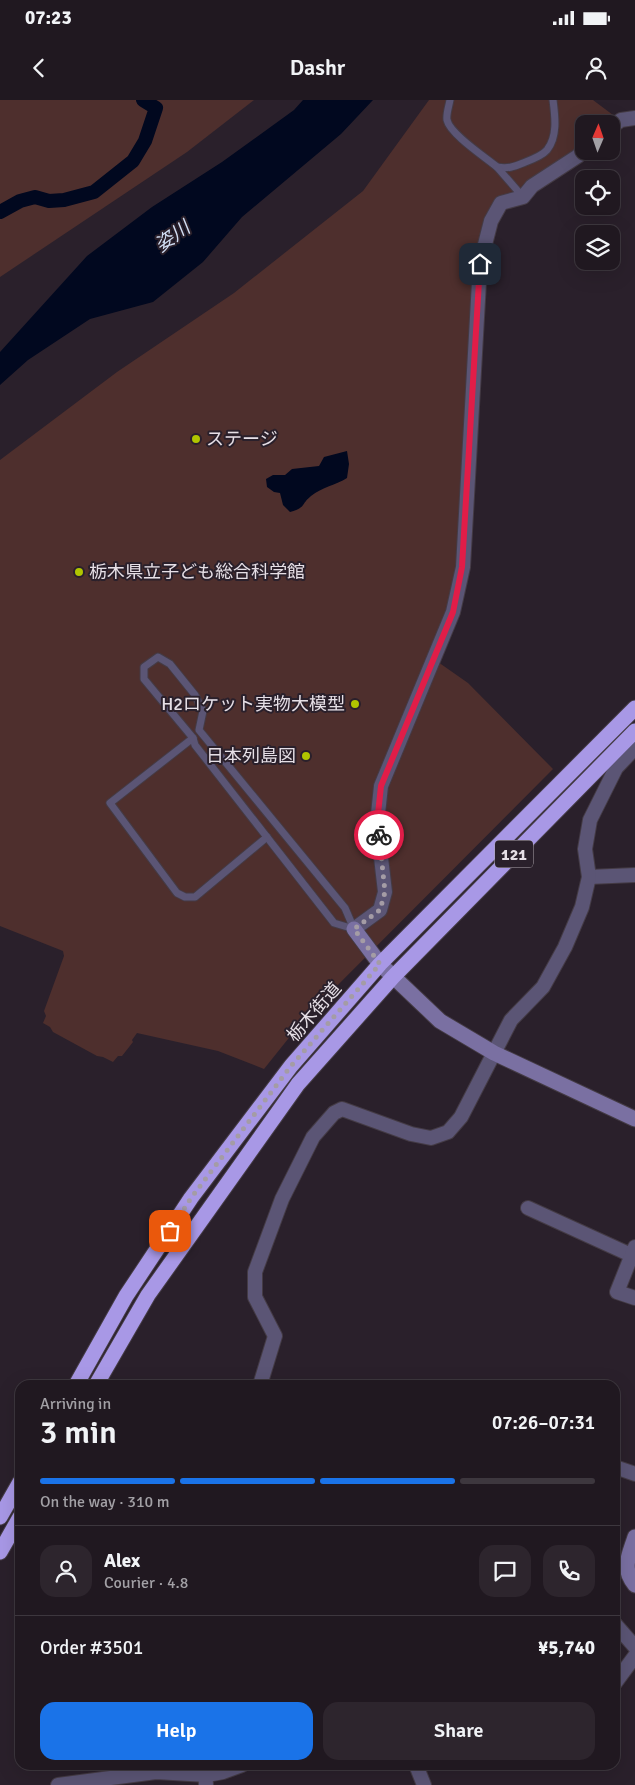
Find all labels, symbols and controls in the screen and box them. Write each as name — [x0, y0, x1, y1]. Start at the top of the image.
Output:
text: 07:23 — [25, 6, 72, 30]
icon: back — [25, 54, 53, 82]
text: Dashr — [290, 54, 345, 81]
icon: person — [582, 54, 610, 82]
north arrow — [575, 115, 620, 160]
map controls — [575, 115, 620, 270]
button: locate — [575, 170, 620, 215]
water label: 姿川 — [150, 215, 197, 258]
button: layers — [575, 225, 620, 270]
pin — [459, 243, 501, 285]
icon: home — [466, 250, 494, 278]
place label: ステージ — [206, 428, 278, 450]
marker: ステージ — [190, 433, 202, 445]
place label: 栃木県立子ども総合科学館 — [89, 561, 305, 583]
marker: 栃木県立子ども総合科学館 — [73, 566, 85, 578]
place label: H2ロケット実物大模型 — [161, 693, 345, 715]
marker: H2ロケット実物大模型 — [349, 698, 361, 710]
place label: 日本列島図 — [206, 745, 296, 767]
marker: 日本列島図 — [300, 750, 312, 762]
courier — [354, 810, 404, 860]
icon: bike — [365, 821, 393, 849]
road number: 121 — [495, 841, 533, 868]
street label: 栃木街道 — [282, 978, 346, 1046]
pin — [149, 1210, 191, 1252]
icon: bag — [156, 1217, 184, 1245]
text: Arriving in — [40, 1394, 111, 1414]
text: 07:26–07:31 — [492, 1411, 595, 1435]
text: 3 min — [40, 1413, 117, 1452]
text: On the way · 310 m — [40, 1492, 170, 1512]
button: person — [40, 1545, 92, 1597]
button: chat — [479, 1545, 531, 1597]
button: phone — [543, 1545, 595, 1597]
text: Alex — [104, 1549, 140, 1573]
text: Courier · 4.8 — [104, 1573, 188, 1593]
text: Order #3501 — [40, 1636, 143, 1660]
text: ¥5,740 — [538, 1636, 595, 1660]
button: Help — [40, 1702, 313, 1760]
button: Share — [323, 1702, 595, 1760]

